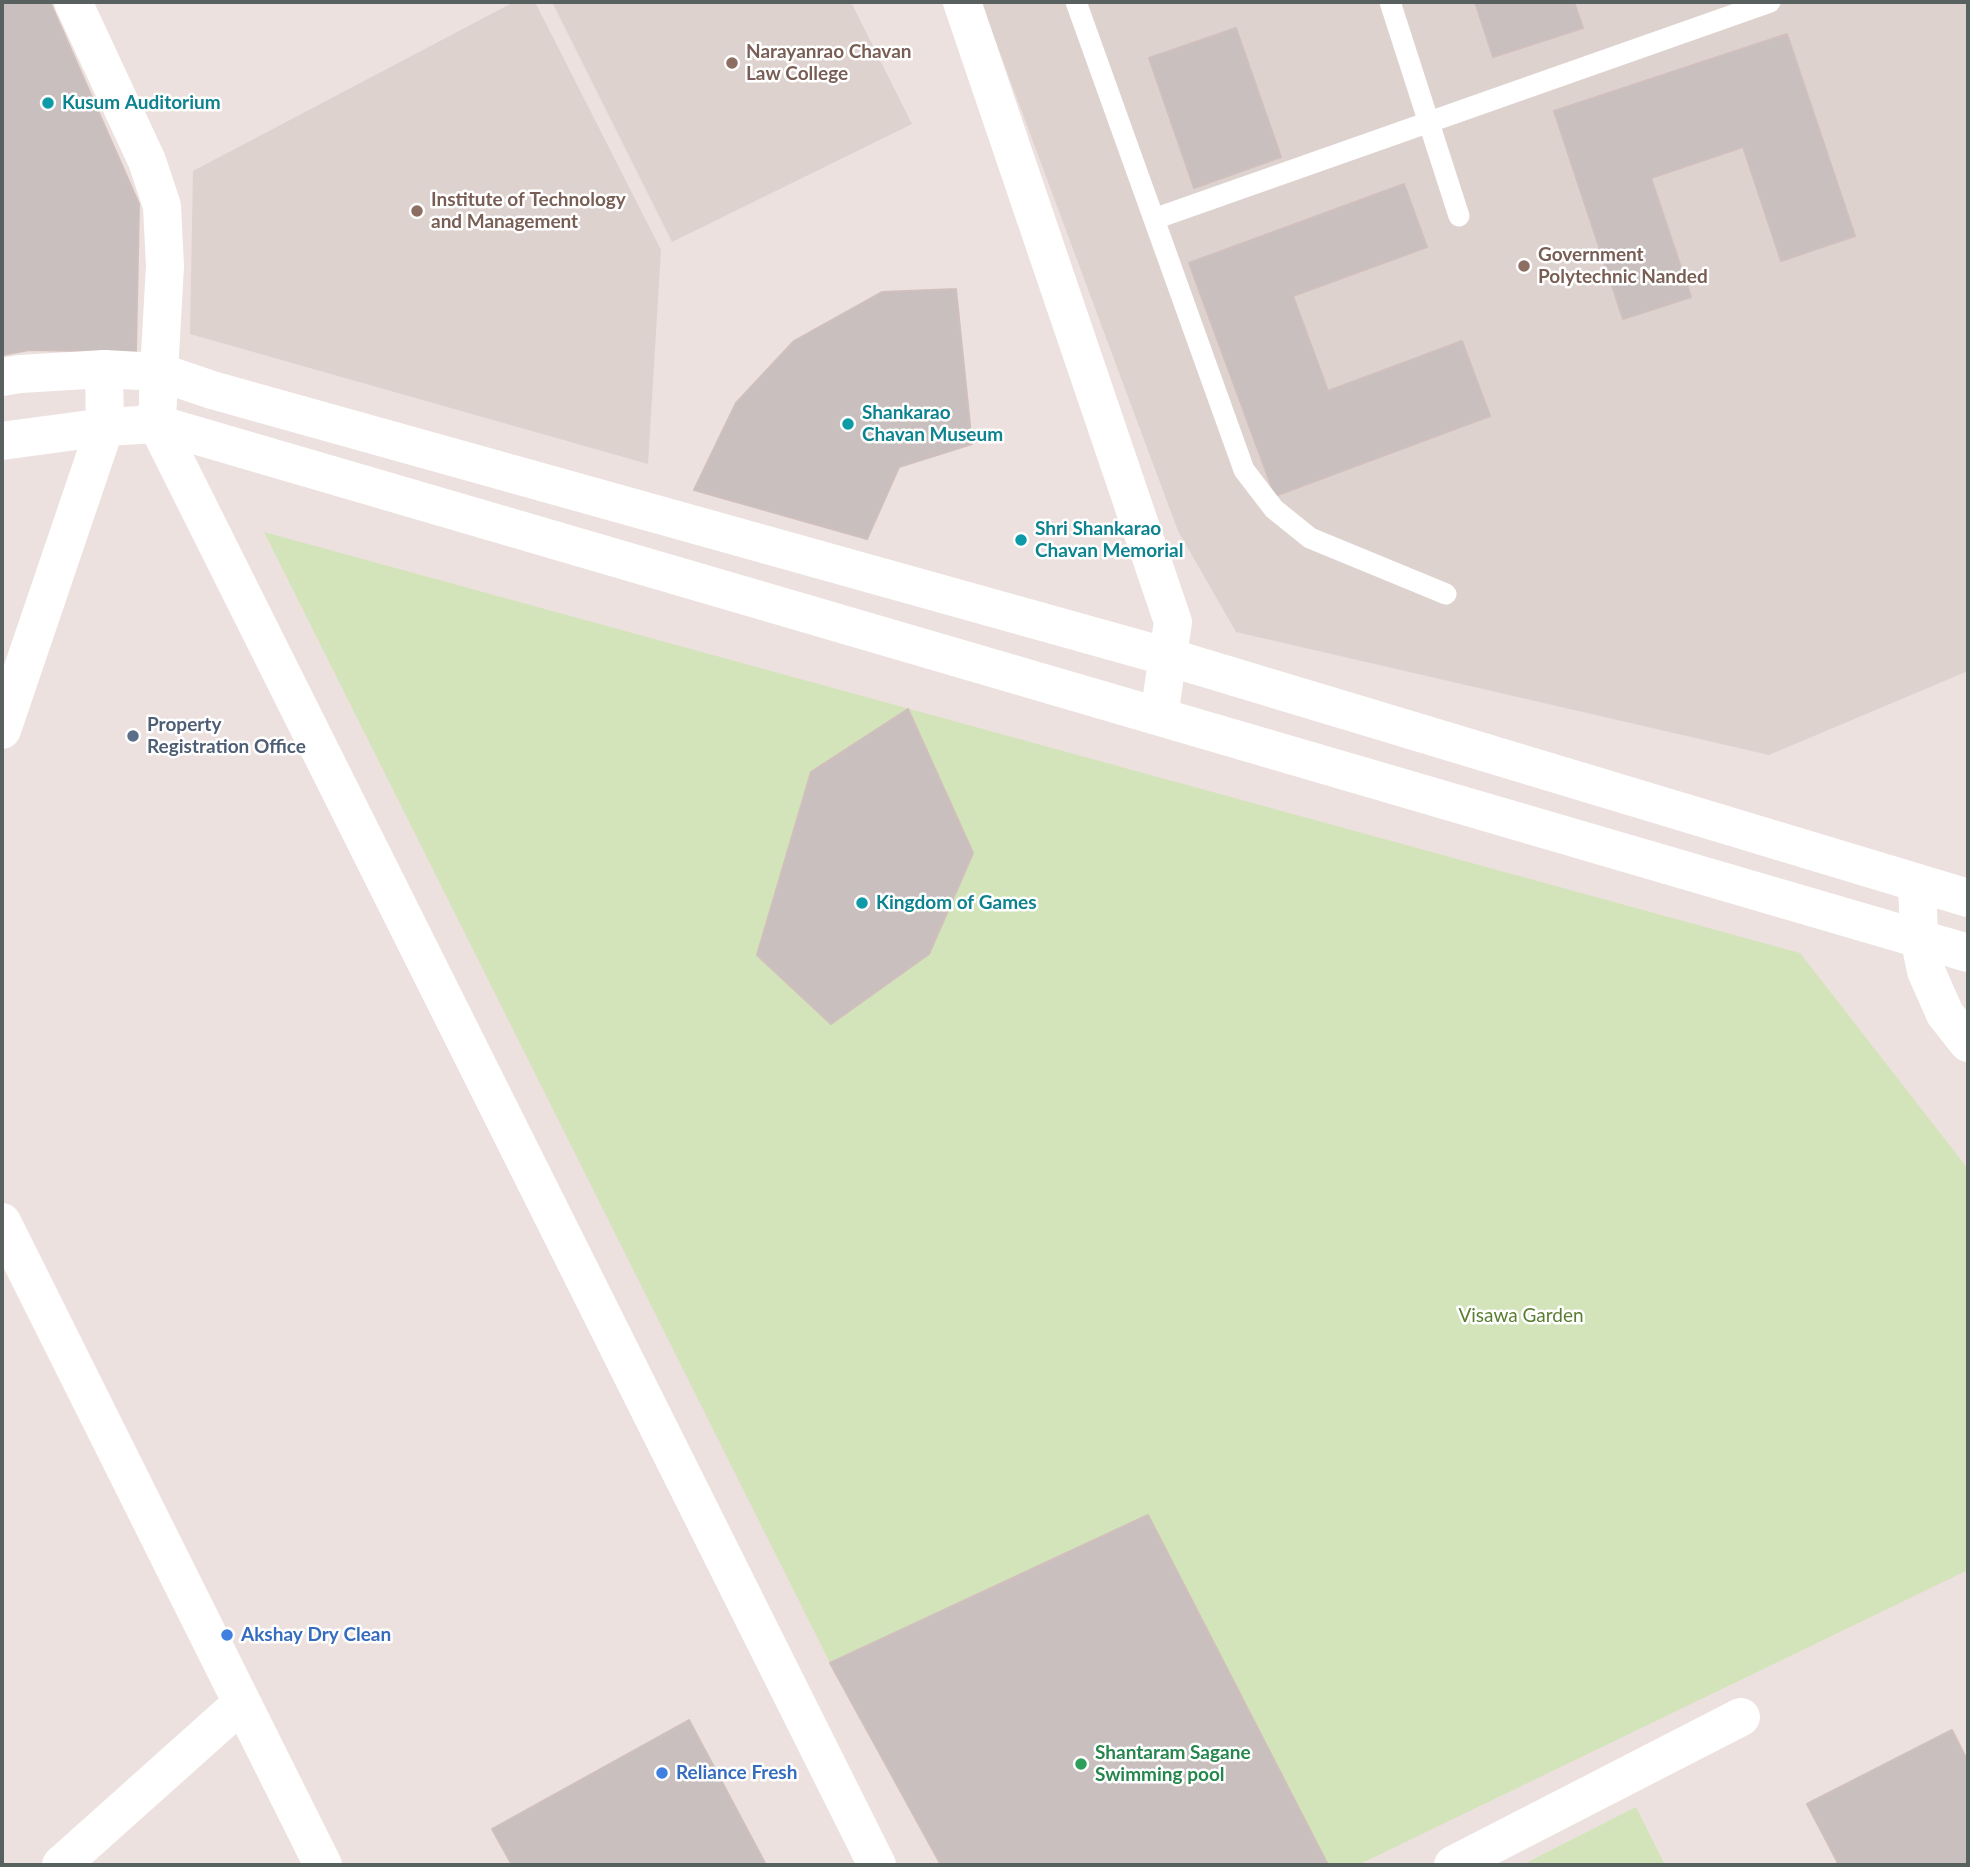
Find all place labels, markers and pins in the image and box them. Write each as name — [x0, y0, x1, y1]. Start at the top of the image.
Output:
place label: Narayanrao Chavan Law College — [746, 41, 912, 85]
marker: Narayanrao Chavan Law College — [724, 55, 740, 71]
place label: Kusum Auditorium — [62, 92, 221, 114]
marker: Kusum Auditorium — [40, 95, 56, 111]
place label: Institute of Technology and Management — [431, 189, 626, 233]
marker: Institute of Technology and Management — [409, 203, 425, 219]
place label: Government Polytechnic Nanded — [1538, 244, 1708, 288]
marker: Government Polytechnic Nanded — [1516, 258, 1532, 274]
place label: Shankarao Chavan Museum — [862, 402, 1003, 446]
marker: Shankarao Chavan Museum — [840, 416, 856, 432]
place label: Shri Shankarao Chavan Memorial — [1035, 518, 1183, 562]
marker: Shri Shankarao Chavan Memorial — [1013, 532, 1029, 548]
place label: Property Registration Office — [147, 714, 306, 758]
marker: Property Registration Office — [125, 728, 141, 744]
place label: Kingdom of Games — [876, 892, 1037, 914]
marker: Kingdom of Games — [854, 895, 870, 911]
place label: Akshay Dry Clean — [241, 1624, 391, 1646]
marker: Akshay Dry Clean — [219, 1627, 235, 1643]
place label: Shantaram Sagane Swimming pool — [1095, 1742, 1251, 1786]
marker: Shantaram Sagane Swimming pool — [1073, 1756, 1089, 1772]
place label: Reliance Fresh — [676, 1762, 797, 1784]
marker: Reliance Fresh — [654, 1765, 670, 1781]

